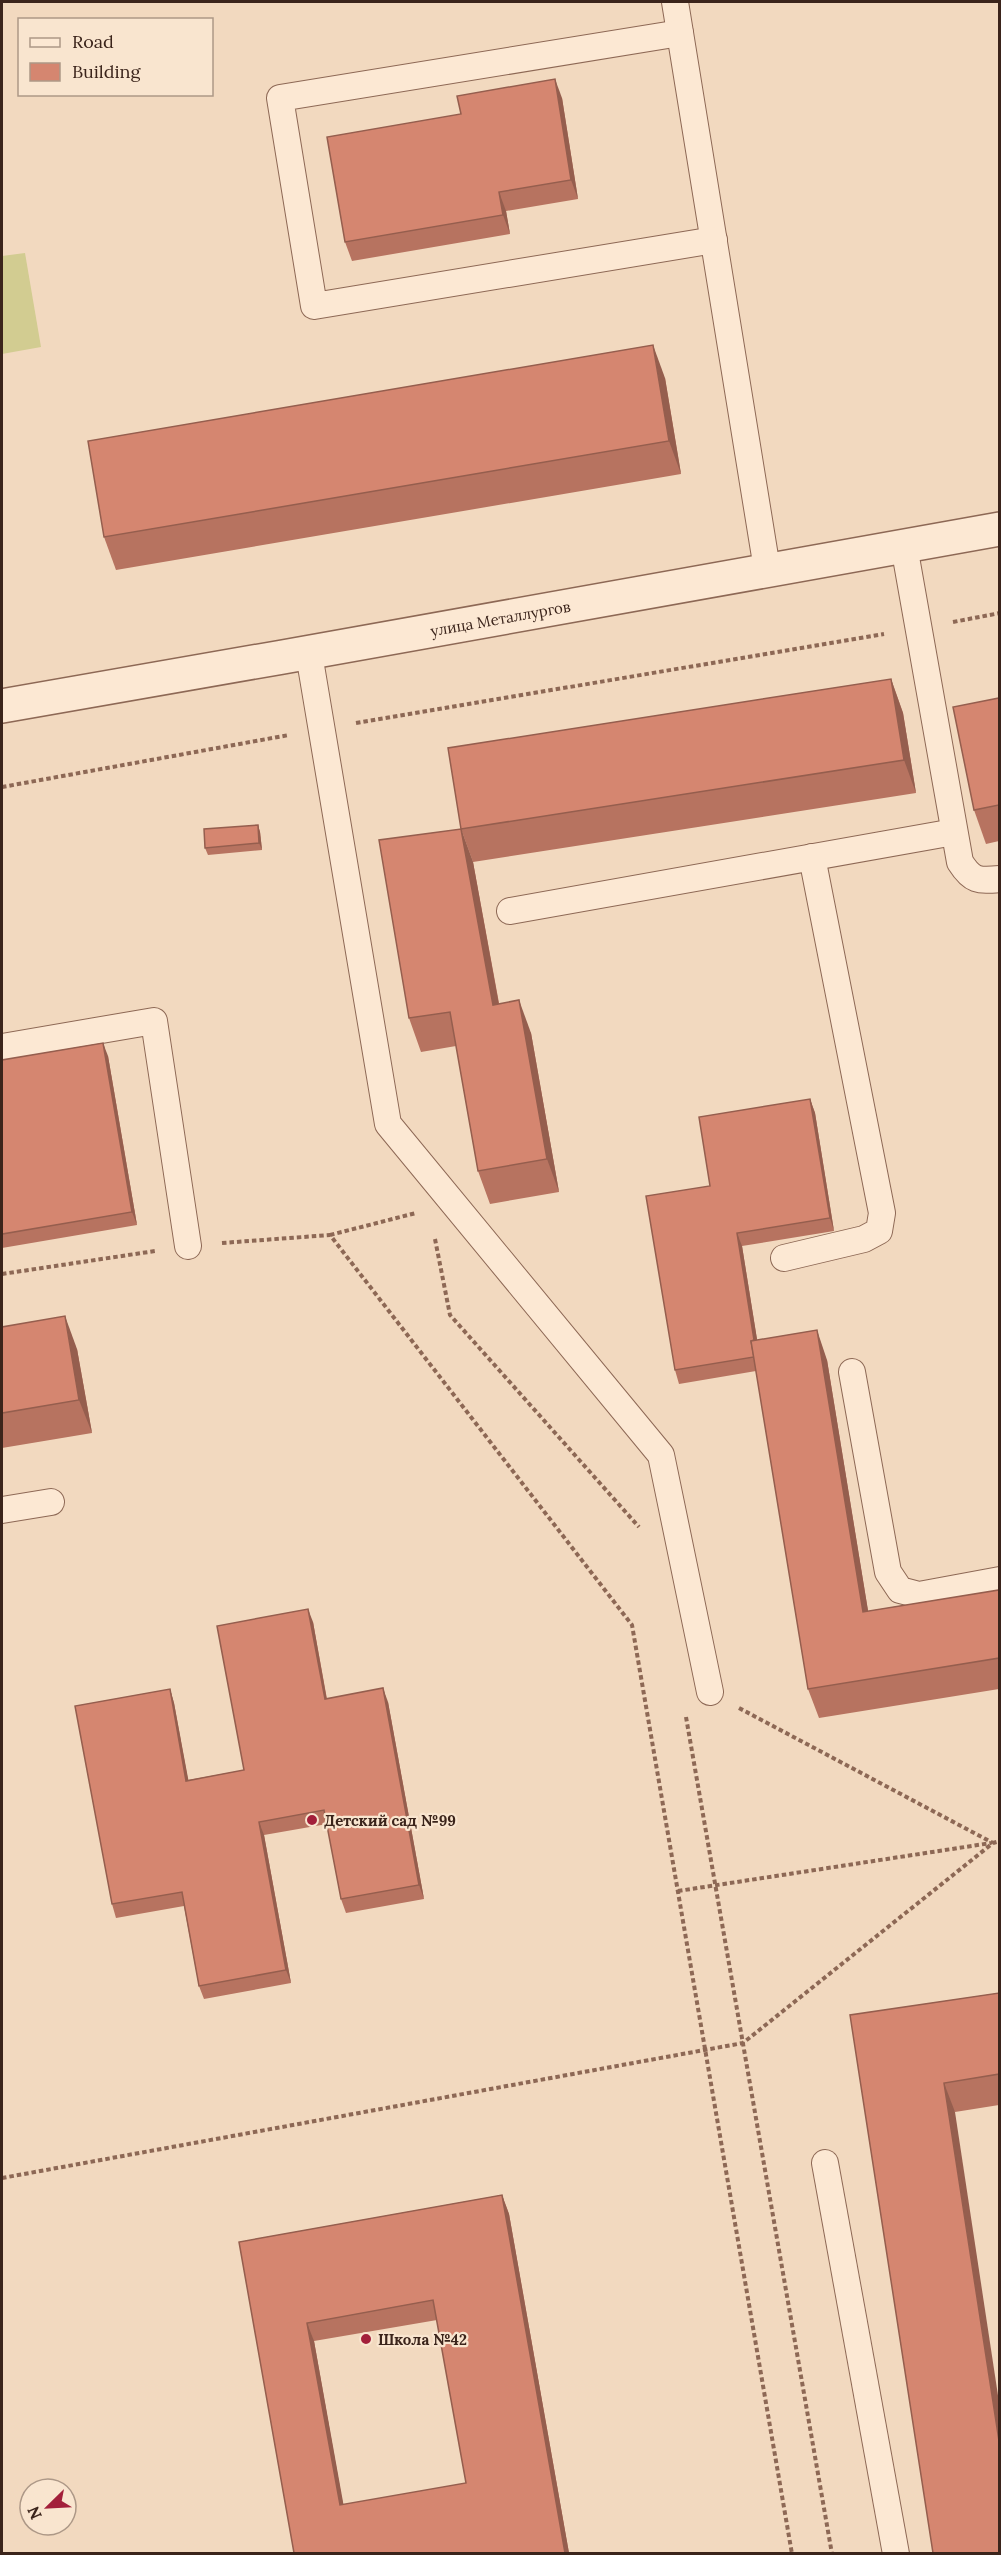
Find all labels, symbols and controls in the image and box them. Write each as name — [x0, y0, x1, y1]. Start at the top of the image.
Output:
legend — [18, 18, 213, 96]
text: Road — [72, 30, 114, 53]
text: Building — [72, 60, 142, 83]
street label: улица Металлургов — [429, 596, 572, 640]
place label: Детский сад №99 — [324, 1811, 456, 1830]
marker: Детский сад №99 — [305, 1813, 319, 1827]
place label: Школа №42 — [378, 2330, 467, 2349]
marker: Школа №42 — [359, 2332, 373, 2346]
north arrow — [18, 2477, 78, 2537]
text: N — [23, 2503, 46, 2523]

